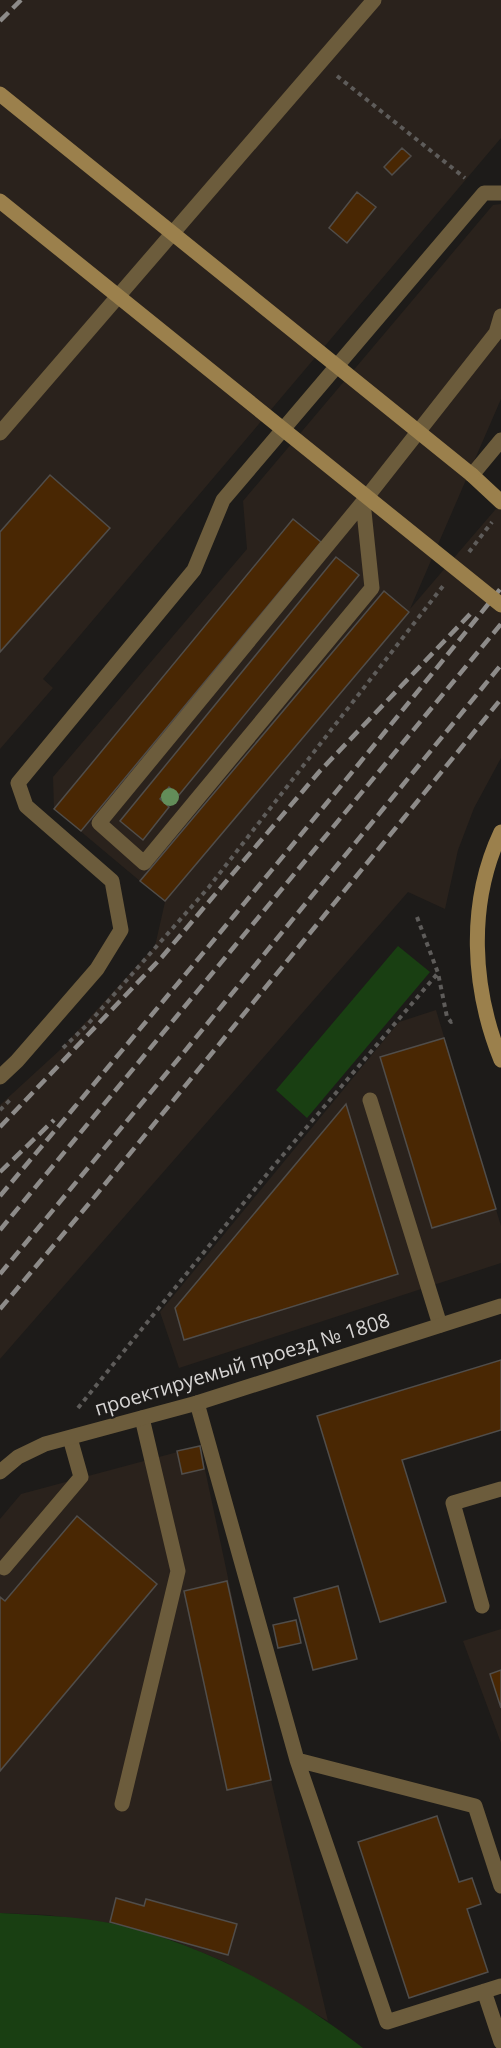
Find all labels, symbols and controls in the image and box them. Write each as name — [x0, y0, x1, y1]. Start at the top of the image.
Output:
street label: проектируемый проезд № 1808 — [91, 1306, 393, 1422]

